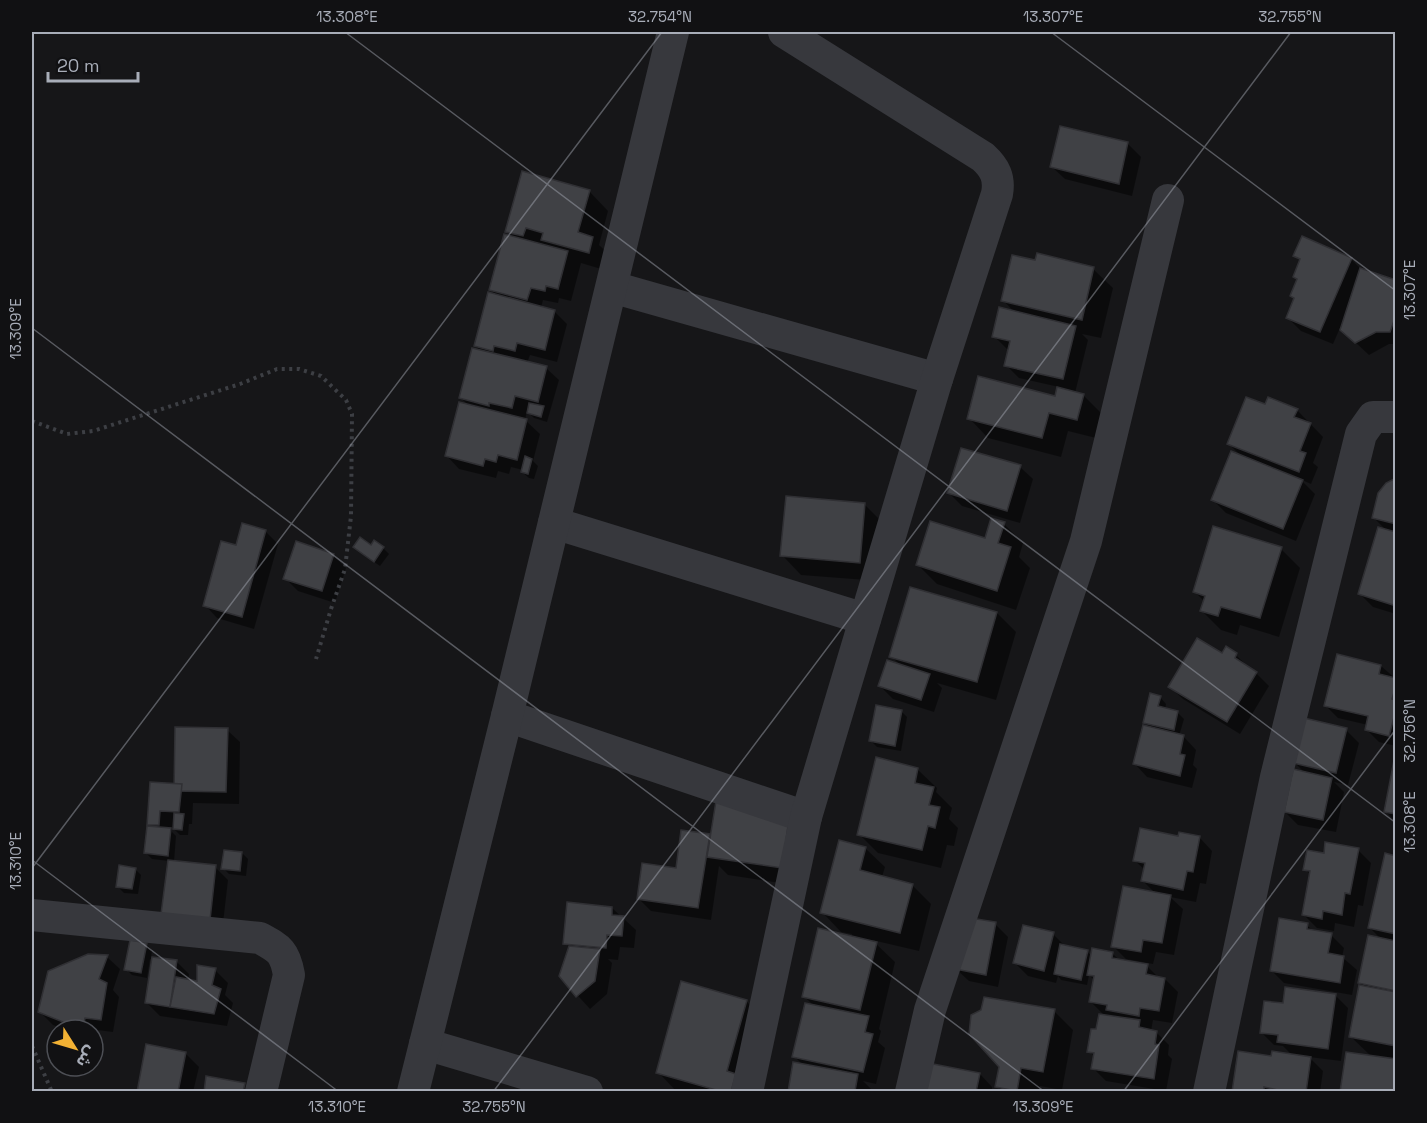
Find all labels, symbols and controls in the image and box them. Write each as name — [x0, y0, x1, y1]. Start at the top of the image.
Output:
text: 13.308°E — [316, 7, 378, 26]
text: 32.754°N — [628, 7, 692, 26]
text: 13.307°E — [1023, 7, 1083, 26]
text: 32.755°N — [1258, 7, 1322, 26]
scale bar — [48, 45, 138, 83]
text: 20 m — [57, 54, 100, 77]
text: 13.307°E — [1400, 260, 1419, 320]
text: 13.309°E — [6, 298, 25, 360]
text: 32.756°N — [1400, 699, 1419, 763]
text: 13.308°E — [1400, 791, 1419, 853]
text: 13.310°E — [6, 832, 25, 890]
north arrow — [45, 1018, 105, 1078]
text: ش — [72, 1042, 102, 1072]
text: 13.310°E — [308, 1097, 366, 1116]
text: 32.755°N — [462, 1097, 526, 1116]
text: 13.309°E — [1012, 1097, 1074, 1116]

